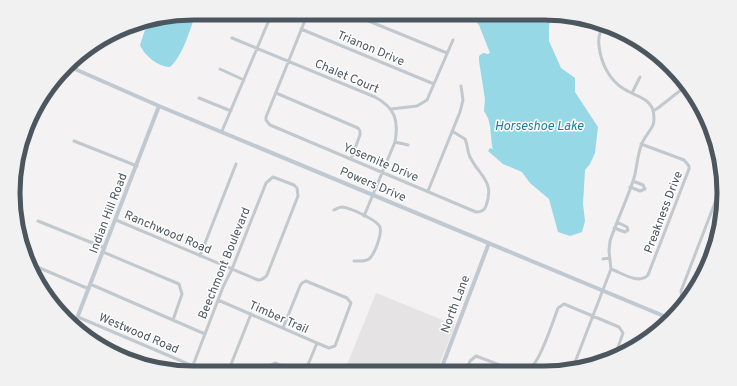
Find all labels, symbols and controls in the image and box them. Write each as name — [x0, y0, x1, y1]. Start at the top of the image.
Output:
street label: Trianon Drive — [335, 28, 407, 70]
street label: Chalet Court — [312, 56, 381, 98]
water label: Horseshoe Lake — [495, 119, 584, 135]
street label: Yosemite Drive — [340, 140, 421, 186]
street label: Powers Drive — [337, 164, 408, 206]
street label: Preakness Drive — [641, 169, 687, 256]
street label: Indian Hill Road — [86, 171, 132, 256]
street label: Beechmont Boulevard — [195, 205, 255, 322]
street label: Ranchwood Road — [121, 207, 214, 259]
street label: North Lane — [438, 273, 474, 335]
street label: Timber Trail — [246, 298, 311, 338]
street label: Westwood Road — [96, 310, 181, 358]

